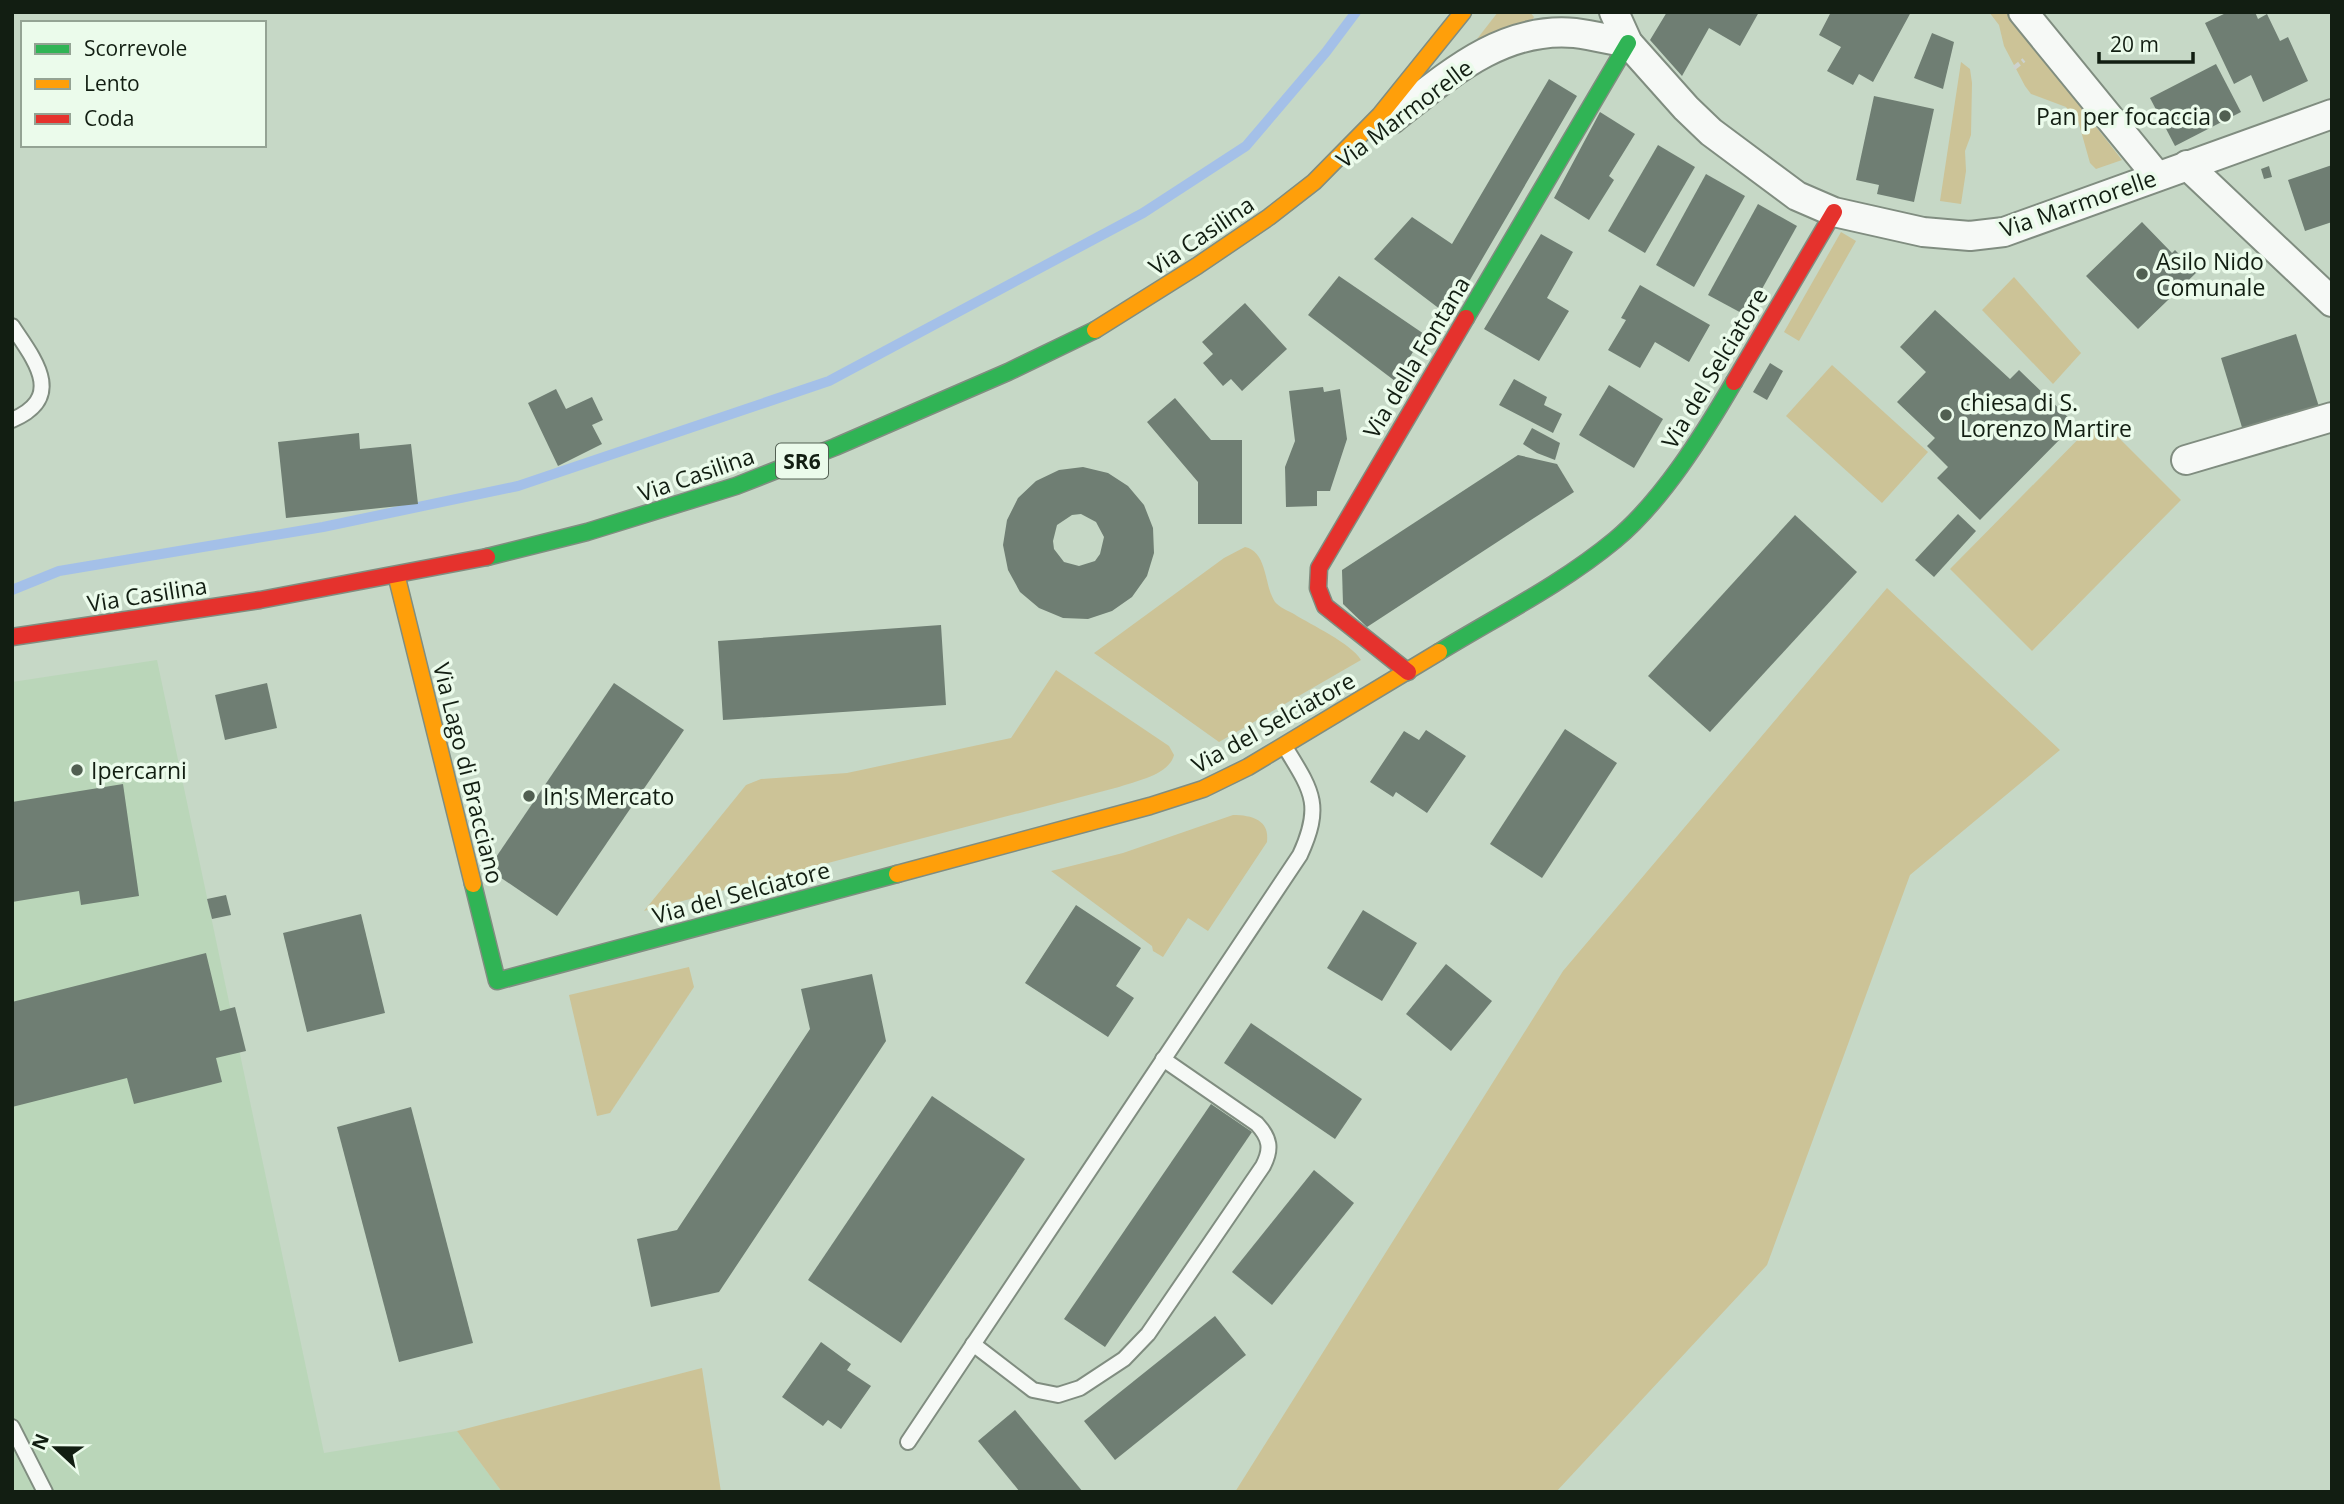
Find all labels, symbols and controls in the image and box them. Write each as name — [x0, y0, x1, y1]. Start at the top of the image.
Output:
legend — [21, 21, 266, 147]
scale bar — [2099, 21, 2194, 65]
text: 20 m — [2110, 30, 2159, 58]
text: Scorrevole — [84, 34, 187, 62]
street label: Via Marmorelle — [1329, 51, 1479, 175]
text: Lento — [84, 69, 140, 97]
place label: Pan per focaccia — [2036, 100, 2211, 132]
text: Coda — [84, 104, 134, 132]
marker: Pan per focaccia — [2217, 108, 2233, 124]
street label: Via Marmorelle — [1996, 161, 2160, 245]
street label: Via Casilina — [1142, 188, 1260, 282]
place label: Asilo Nido Comunale — [2156, 245, 2265, 303]
marker: Asilo Nido Comunale — [2134, 266, 2150, 282]
street label: Via della Fontana — [1355, 270, 1477, 444]
street label: Via del Selciatore — [1653, 282, 1775, 454]
place label: chiesa di S. Lorenzo Martire — [1960, 386, 2132, 444]
marker: chiesa di S. Lorenzo Martire — [1938, 407, 1954, 423]
street label: Via Casilina — [634, 439, 758, 509]
road number: SR6 — [776, 444, 828, 478]
street label: Via Casilina — [85, 569, 209, 619]
street label: Via Lago di Bracciano — [426, 659, 512, 887]
street label: Via del Selciatore — [1186, 664, 1360, 780]
place label: Ipercarni — [91, 754, 187, 786]
marker: Ipercarni — [69, 762, 85, 778]
place label: In's Mercato — [543, 780, 674, 812]
marker: In's Mercato — [521, 788, 537, 804]
street label: Via del Selciatore — [649, 853, 833, 931]
north arrow — [21, 1413, 91, 1483]
text: N — [25, 1430, 55, 1454]

